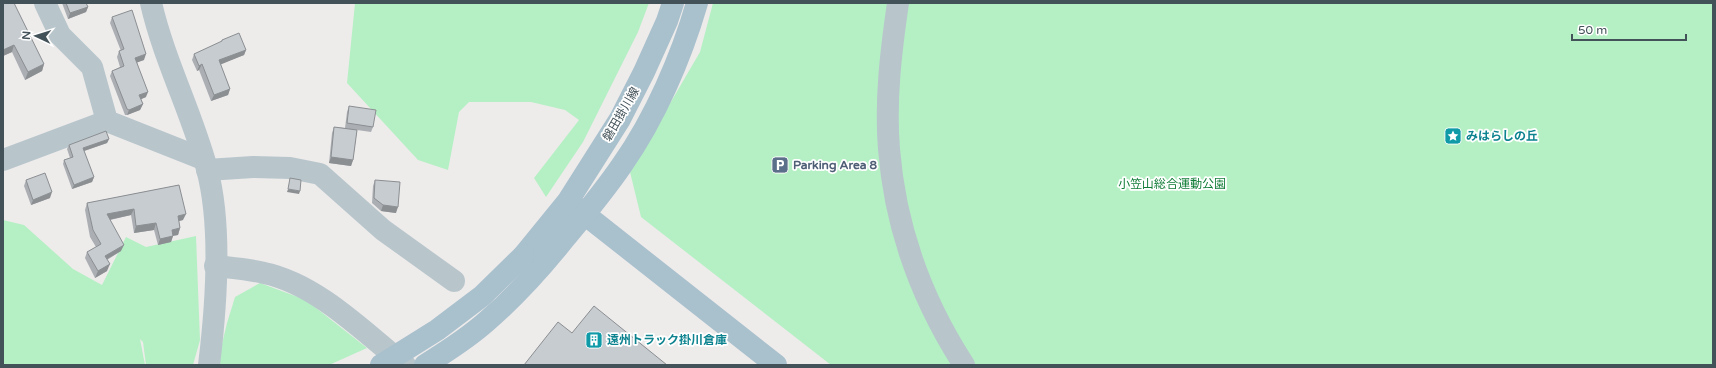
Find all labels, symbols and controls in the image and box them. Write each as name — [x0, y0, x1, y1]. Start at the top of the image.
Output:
north arrow — [16, 16, 56, 56]
scale bar — [1572, 16, 1686, 42]
text: 50 m — [1578, 23, 1607, 37]
text: N — [20, 30, 33, 40]
street label: 磐田掛川線 — [600, 85, 642, 143]
place icon: みはらしの丘 — [1443, 126, 1463, 146]
place label: みはらしの丘 — [1466, 129, 1538, 143]
parking icon: Parking Area 8 — [770, 155, 790, 175]
place label: Parking Area 8 — [793, 158, 878, 173]
park label: 小笠山総合運動公園 — [1118, 177, 1226, 191]
building icon: 遠州トラック掛川倉庫 — [584, 330, 604, 350]
place label: 遠州トラック掛川倉庫 — [607, 333, 727, 347]

